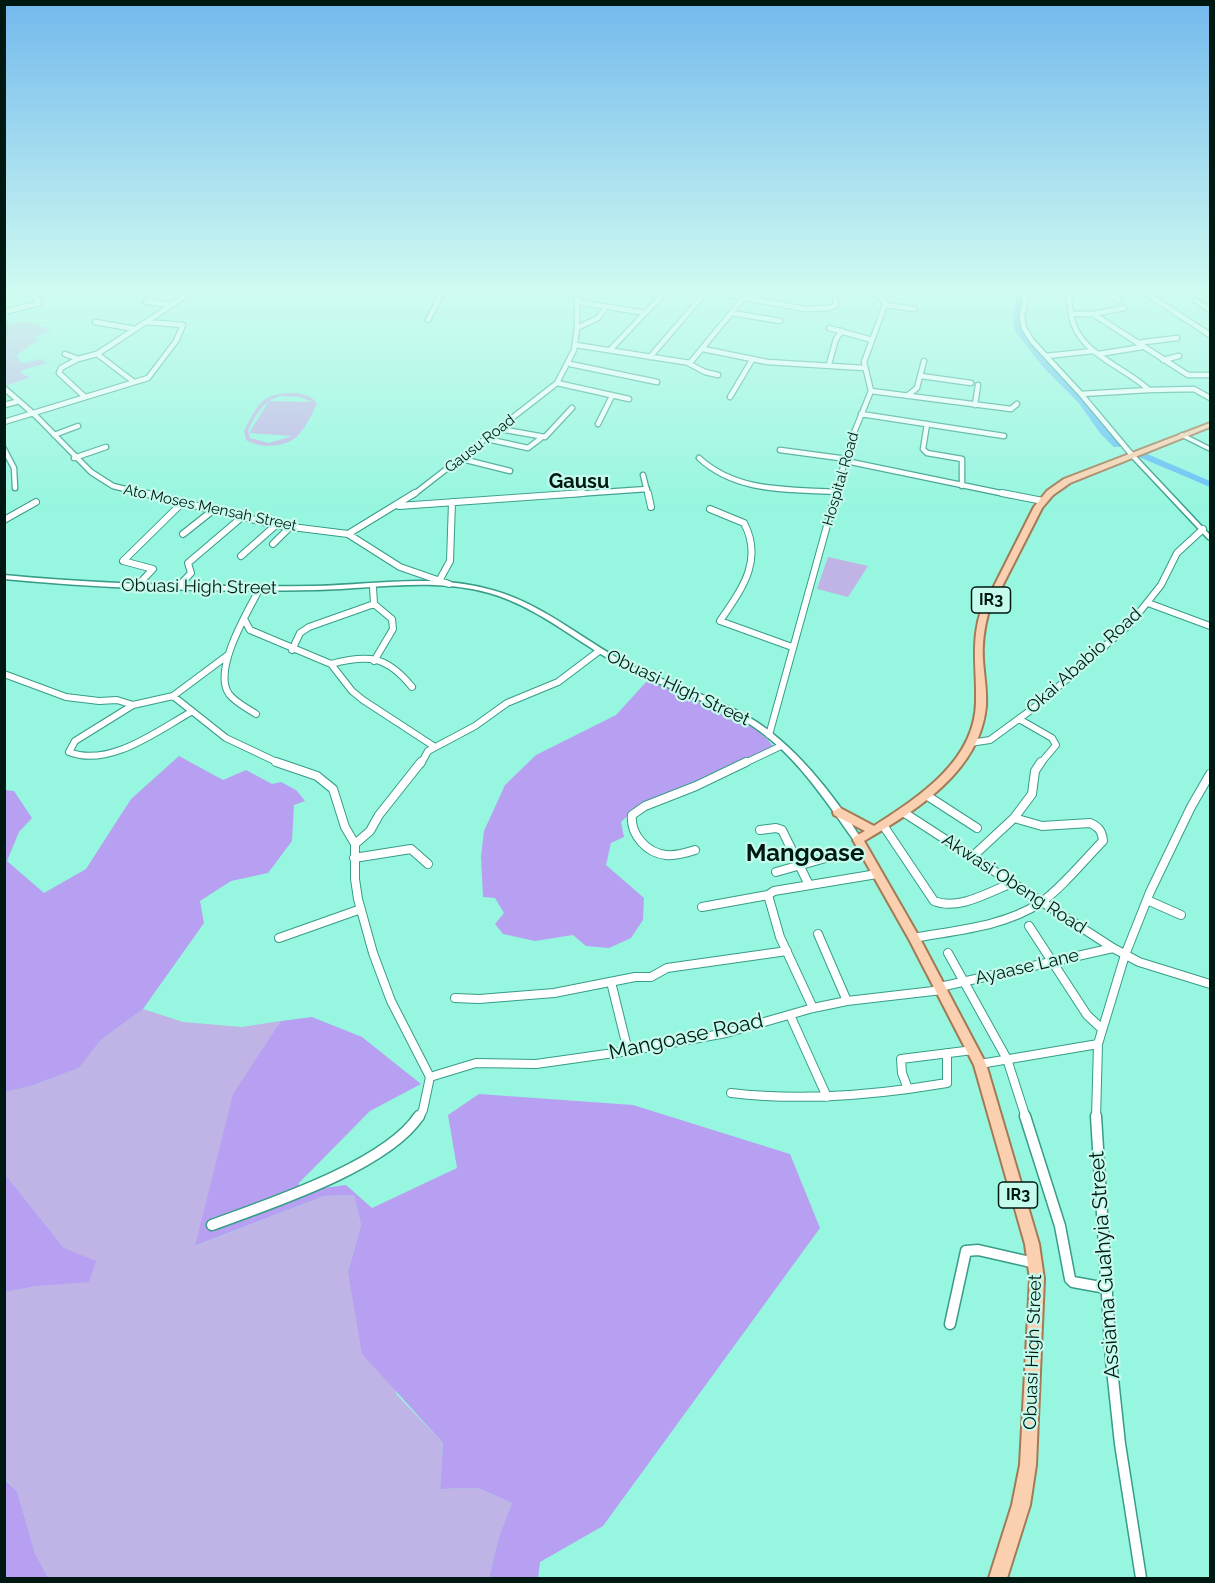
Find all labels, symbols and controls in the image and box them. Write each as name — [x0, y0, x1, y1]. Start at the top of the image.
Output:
street label: Gausu Road — [441, 411, 519, 477]
street label: Hospital Road — [819, 430, 863, 528]
district label: Gausu — [549, 470, 609, 494]
street label: Ato Moses Mensah Street — [122, 481, 298, 535]
street label: Obuasi High Street — [121, 575, 277, 599]
road number: IR3 — [972, 587, 1010, 613]
street label: Okai Ababio Road — [1022, 603, 1146, 719]
street label: Obuasi High Street — [603, 645, 753, 731]
street label: Akwasi Obeng Road — [938, 829, 1090, 939]
district label: Mangoase — [746, 840, 864, 868]
street label: Ayaase Lane — [973, 945, 1081, 989]
street label: Mangoase Road — [607, 1008, 765, 1066]
street label: Assiama Guahyia Street — [1084, 1150, 1126, 1380]
road number: IR3 — [998, 1182, 1038, 1208]
street label: Obuasi High Street — [1019, 1274, 1047, 1430]

